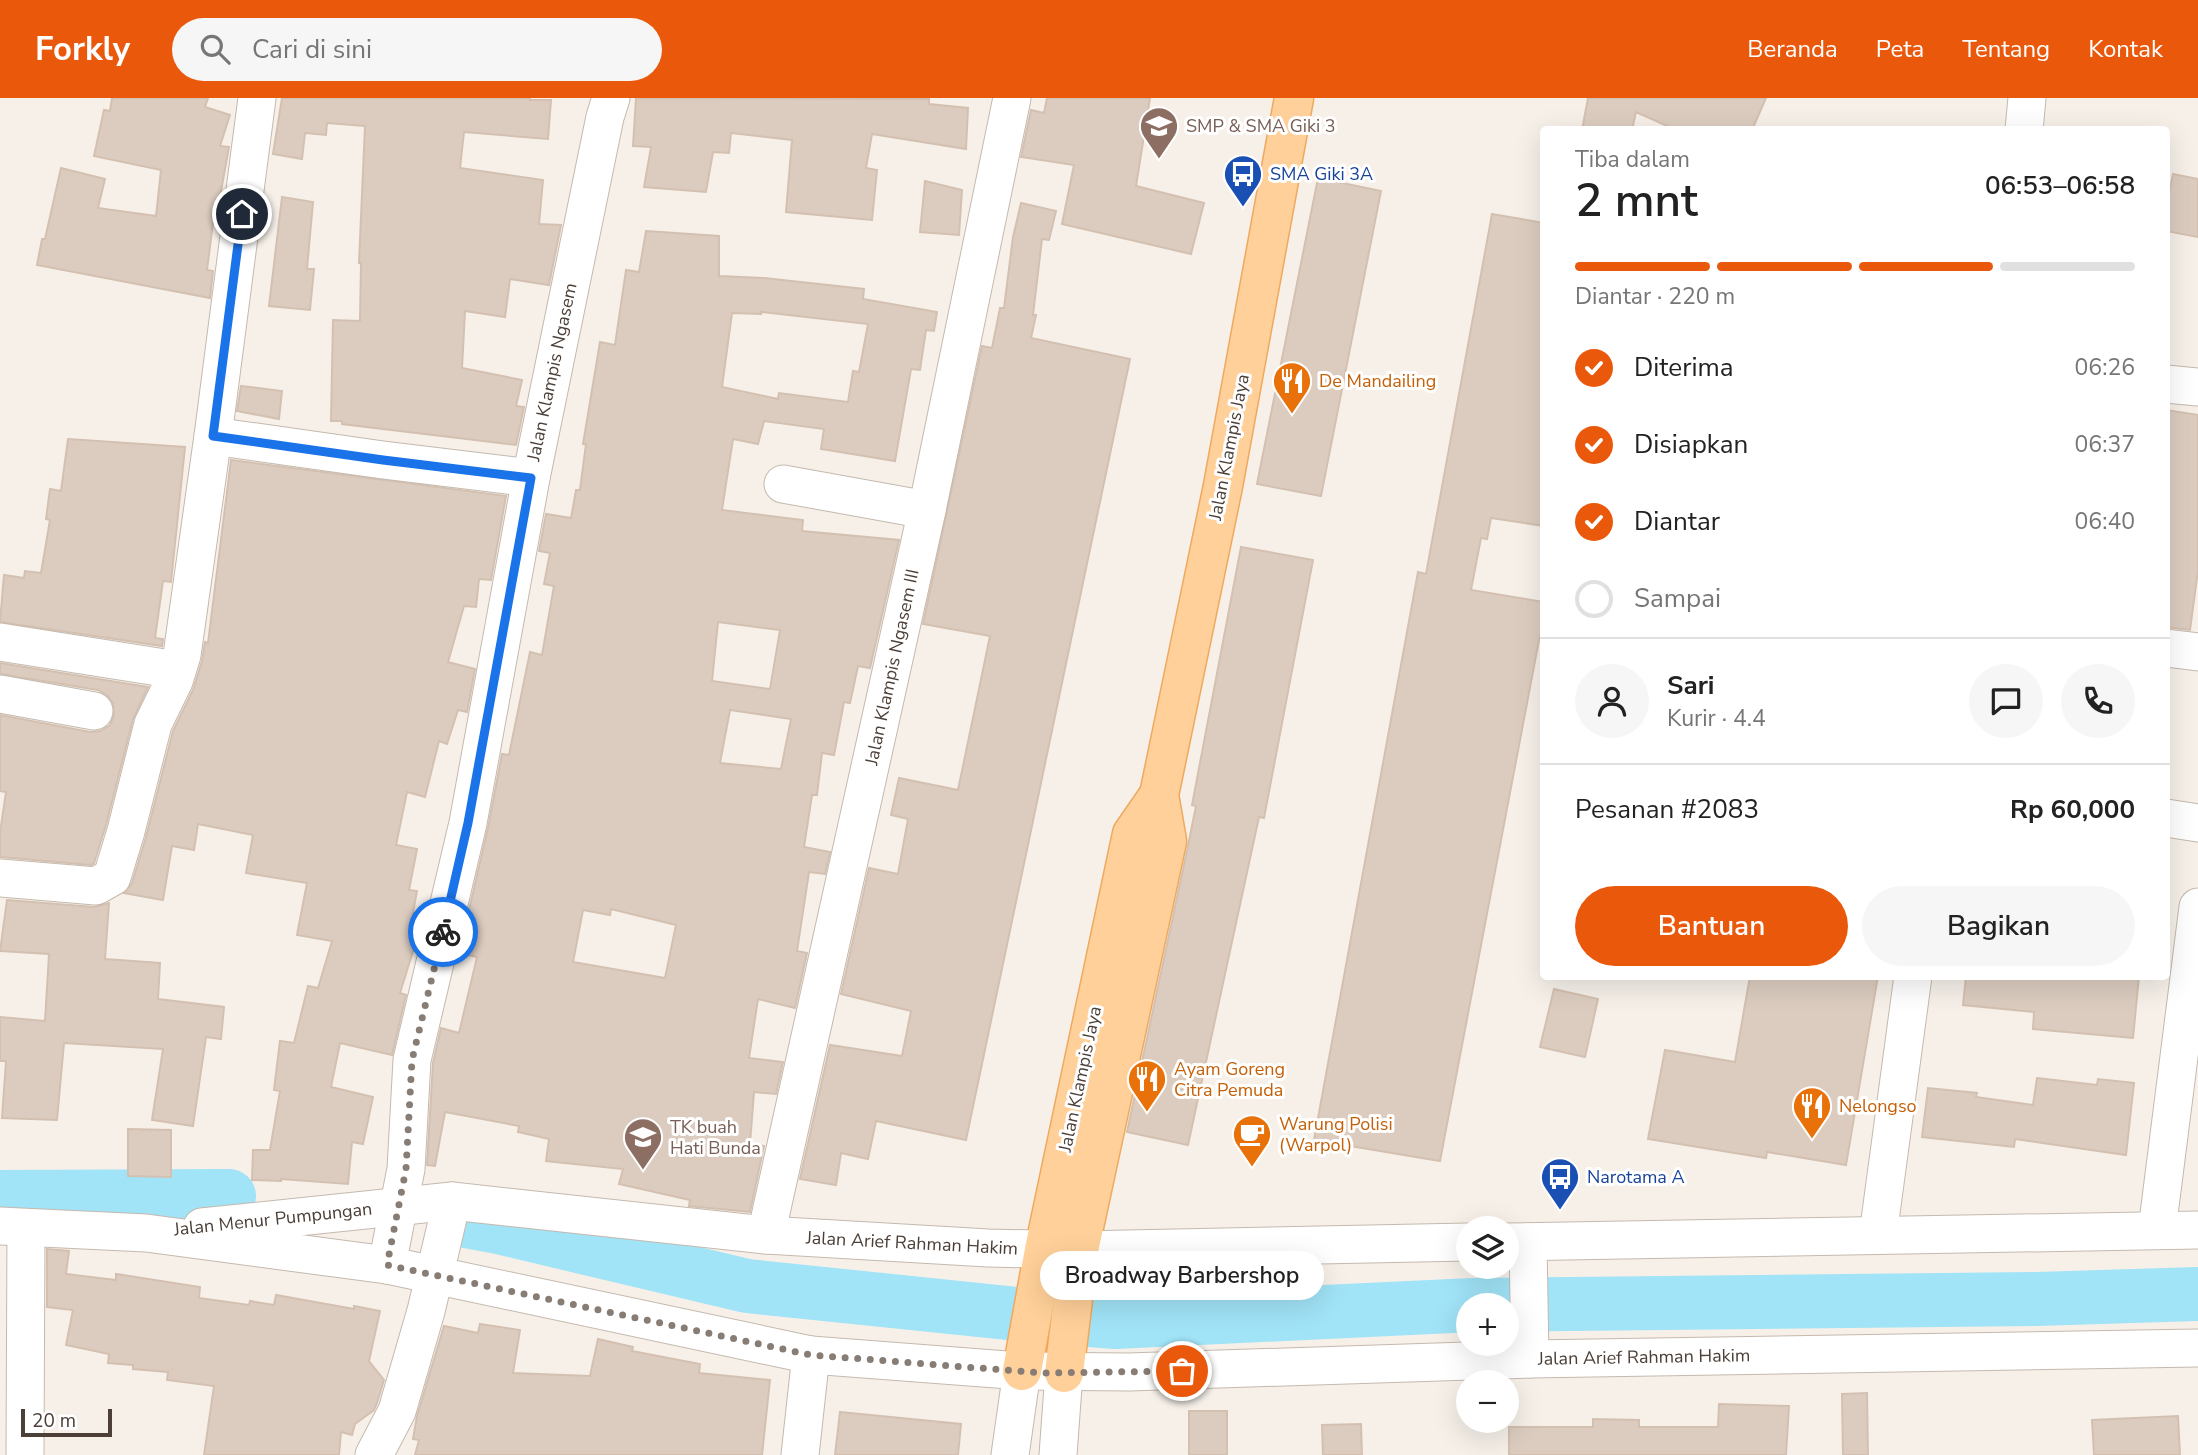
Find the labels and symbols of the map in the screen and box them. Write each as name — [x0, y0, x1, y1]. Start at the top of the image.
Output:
school or university icon: SMP & SMA Giki 3 — [1138, 105, 1180, 160]
place label: SMP & SMA Giki 3 — [1186, 114, 1336, 138]
bus stop icon: SMA Giki 3A — [1222, 153, 1264, 208]
place label: SMA Giki 3A — [1270, 162, 1373, 186]
pin — [212, 184, 272, 244]
street label: Jalan Klampis Ngasem — [521, 281, 583, 464]
restaurant icon: De Mandailing — [1271, 360, 1313, 415]
place label: De Mandailing — [1319, 369, 1436, 393]
street label: Jalan Klampis Jaya — [1203, 372, 1255, 523]
street label: Jalan Klampis Ngasem III — [859, 567, 925, 768]
courier — [408, 897, 478, 967]
street label: Jalan Klampis Jaya — [1053, 1004, 1107, 1155]
place label: Ayam Goreng Citra Pemuda — [1174, 1057, 1285, 1102]
restaurant icon: Ayam Goreng Citra Pemuda — [1126, 1058, 1168, 1113]
restaurant icon: Nelongso — [1791, 1085, 1833, 1140]
place label: Nelongso — [1839, 1094, 1917, 1118]
place label: Warung Polisi (Warpol) — [1279, 1112, 1393, 1157]
cafe icon: Warung Polisi (Warpol) — [1231, 1113, 1273, 1168]
place label: TK buah Hati Bunda — [670, 1115, 761, 1160]
school or university icon: TK buah Hati Bunda — [622, 1116, 664, 1171]
bus stop icon: Narotama A — [1539, 1156, 1581, 1211]
place label: Narotama A — [1587, 1165, 1685, 1189]
street label: Jalan Menur Pumpungan — [172, 1197, 373, 1241]
street label: Jalan Arief Rahman Hakim — [804, 1225, 1019, 1261]
callout: Broadway Barbershop — [1040, 1252, 1324, 1301]
pin — [1152, 1341, 1212, 1401]
street label: Jalan Arief Rahman Hakim — [1537, 1343, 1750, 1371]
scale bar — [21, 1406, 112, 1438]

